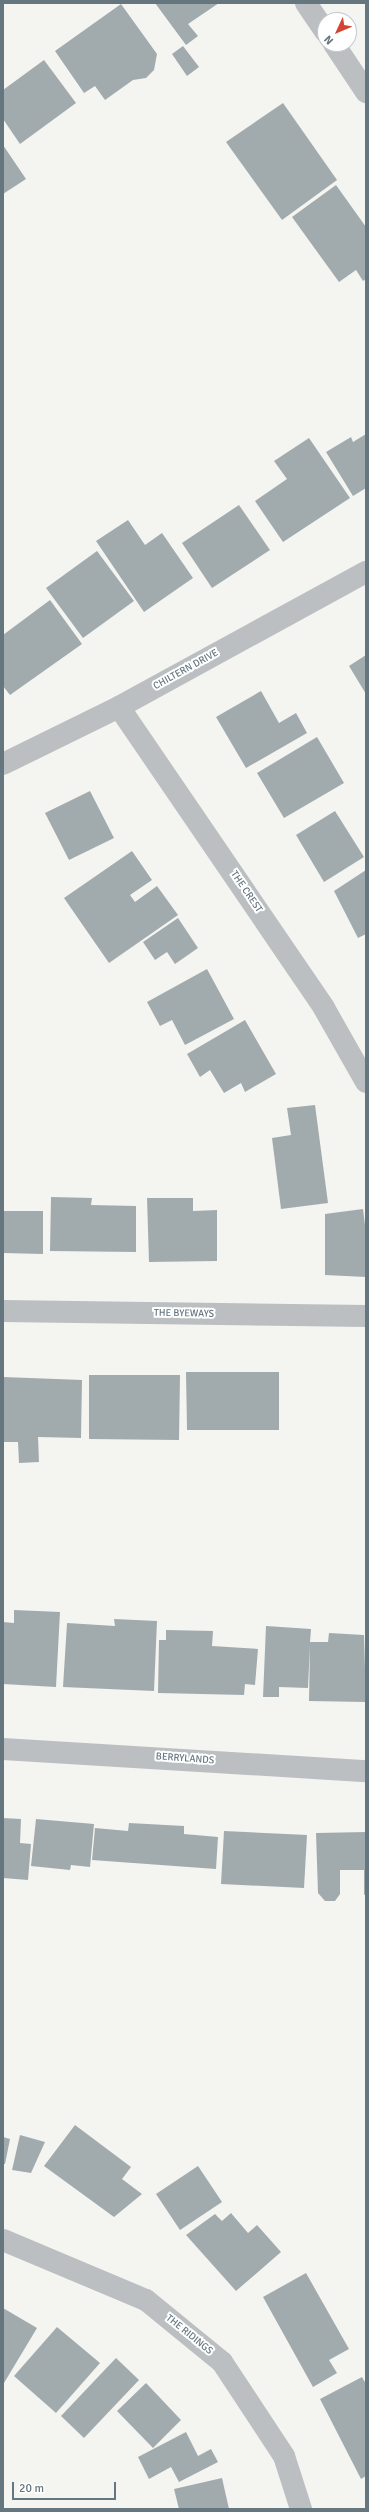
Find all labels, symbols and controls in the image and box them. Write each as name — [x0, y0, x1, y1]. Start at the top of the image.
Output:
north arrow — [317, 12, 357, 52]
text: N — [321, 33, 336, 47]
street label: CHILTERN DRIVE — [151, 647, 221, 693]
street label: THE CREST — [228, 869, 264, 915]
street label: THE BYEWAYS — [154, 1307, 214, 1321]
street label: BERRYLANDS — [155, 1751, 215, 1767]
street label: THE RIDINGS — [163, 2313, 215, 2357]
scale bar — [14, 2474, 118, 2500]
text: 20 m — [19, 2481, 44, 2496]

